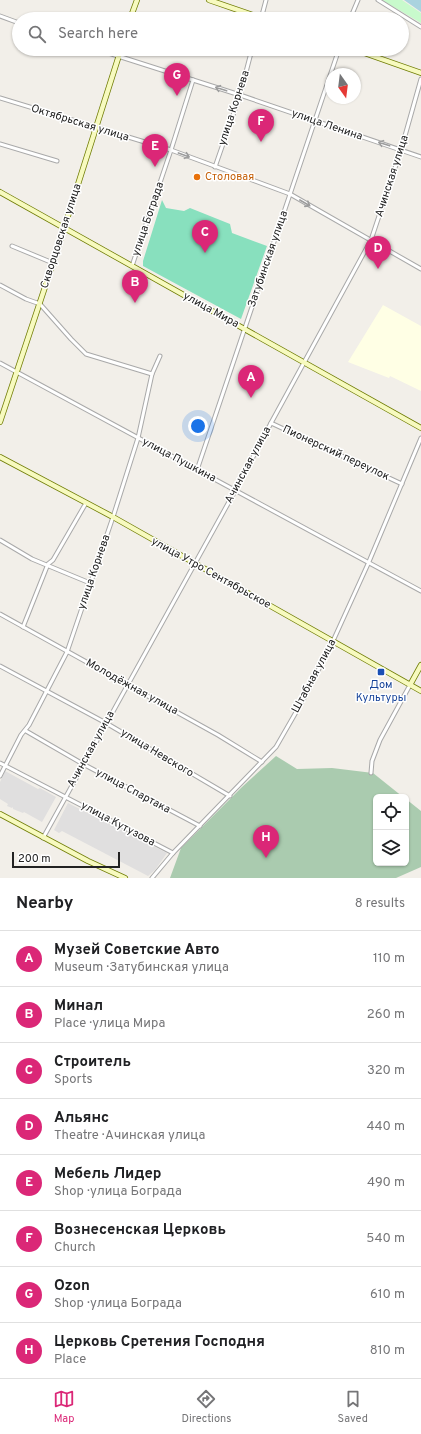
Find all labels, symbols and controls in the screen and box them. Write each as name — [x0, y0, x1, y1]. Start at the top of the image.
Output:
search box — [12, 12, 409, 56]
icon: search — [26, 23, 48, 45]
text: Search here — [58, 25, 138, 44]
pin: G — [164, 63, 190, 96]
street label: улица Корнева — [215, 68, 253, 147]
north arrow — [325, 68, 361, 104]
one-way arrow — [215, 85, 227, 93]
street label: Октябрьская улица — [29, 101, 131, 145]
street label: улица Ленина — [290, 106, 365, 144]
pin: F — [248, 109, 274, 142]
street label: Ачинская улица — [372, 133, 412, 219]
pin: E — [142, 134, 168, 167]
one-way arrow — [378, 140, 390, 148]
one-way arrow — [178, 152, 190, 160]
place label: Столовая — [205, 170, 254, 184]
marker: Столовая — [192, 172, 202, 182]
street label: улица Бограда — [129, 180, 167, 258]
street label: Скворцовская улица — [37, 182, 85, 290]
one-way arrow — [299, 199, 311, 207]
street label: Затубинская улица — [245, 209, 291, 309]
pin: C — [192, 220, 218, 253]
pin: D — [365, 236, 391, 269]
pin: B — [122, 270, 148, 303]
street label: улица Мира — [181, 289, 242, 331]
pin: A — [238, 365, 264, 398]
your location — [188, 416, 208, 436]
street label: Пионерский переулок — [280, 422, 392, 484]
street label: Ачинская улица — [222, 424, 274, 506]
street label: улица Пушкина — [140, 435, 219, 486]
street label: улица Корнева — [75, 533, 113, 611]
street label: улица Утро Сентябрьское — [149, 534, 273, 612]
street label: Штабная улица — [289, 637, 339, 715]
street label: Молодёжная улица — [83, 656, 181, 718]
marker: Дом Культуры — [376, 667, 386, 677]
place label: Дом Культуры — [356, 678, 406, 705]
street label: Ачинская улица — [64, 708, 118, 790]
street label: улица Невского — [118, 726, 196, 780]
street label: улица Спартака — [93, 765, 173, 817]
map controls — [373, 794, 409, 866]
button: locate — [373, 794, 409, 830]
street label: улица Кутузова — [78, 799, 158, 850]
pin: H — [253, 825, 279, 858]
button: layers — [373, 830, 409, 866]
scale bar — [12, 850, 120, 869]
text: 200 m — [18, 852, 51, 866]
text: Nearby — [16, 893, 73, 915]
text: 8 results — [355, 896, 405, 912]
text: Музей Советские Авто — [54, 941, 220, 960]
text: A — [24, 951, 34, 967]
text: 110 m — [373, 951, 405, 967]
text: Museum · Затубинская улица — [54, 960, 229, 976]
text: Минал — [54, 997, 103, 1016]
text: B — [25, 1007, 33, 1023]
text: 260 m — [367, 1007, 405, 1023]
text: Place · улица Мира — [54, 1016, 165, 1032]
text: Строитель — [54, 1053, 131, 1072]
text: C — [25, 1063, 33, 1079]
text: 320 m — [367, 1063, 405, 1079]
text: Sports — [54, 1072, 93, 1088]
text: Альянс — [54, 1109, 109, 1128]
text: D — [24, 1119, 34, 1135]
text: 440 m — [366, 1119, 405, 1135]
text: Theatre · Ачинская улица — [54, 1128, 205, 1144]
text: Мебель Лидер — [54, 1165, 161, 1184]
text: E — [25, 1175, 33, 1191]
text: 490 m — [367, 1175, 405, 1191]
text: Shop · улица Бограда — [54, 1184, 182, 1200]
text: Вознесенская Церковь — [54, 1221, 226, 1240]
text: F — [25, 1231, 33, 1247]
text: 540 m — [366, 1231, 405, 1247]
text: Church — [54, 1240, 96, 1256]
text: Ozon — [54, 1277, 90, 1296]
text: G — [25, 1287, 33, 1303]
text: 610 m — [370, 1287, 405, 1303]
text: Shop · улица Бограда — [54, 1296, 182, 1312]
text: Церковь Сретения Господня — [54, 1333, 265, 1352]
text: H — [24, 1343, 34, 1359]
text: 810 m — [370, 1343, 405, 1359]
text: Place — [54, 1352, 86, 1368]
tab: Map — [53, 1388, 75, 1426]
tab: Directions — [181, 1388, 231, 1426]
tab: Saved — [338, 1388, 368, 1426]

